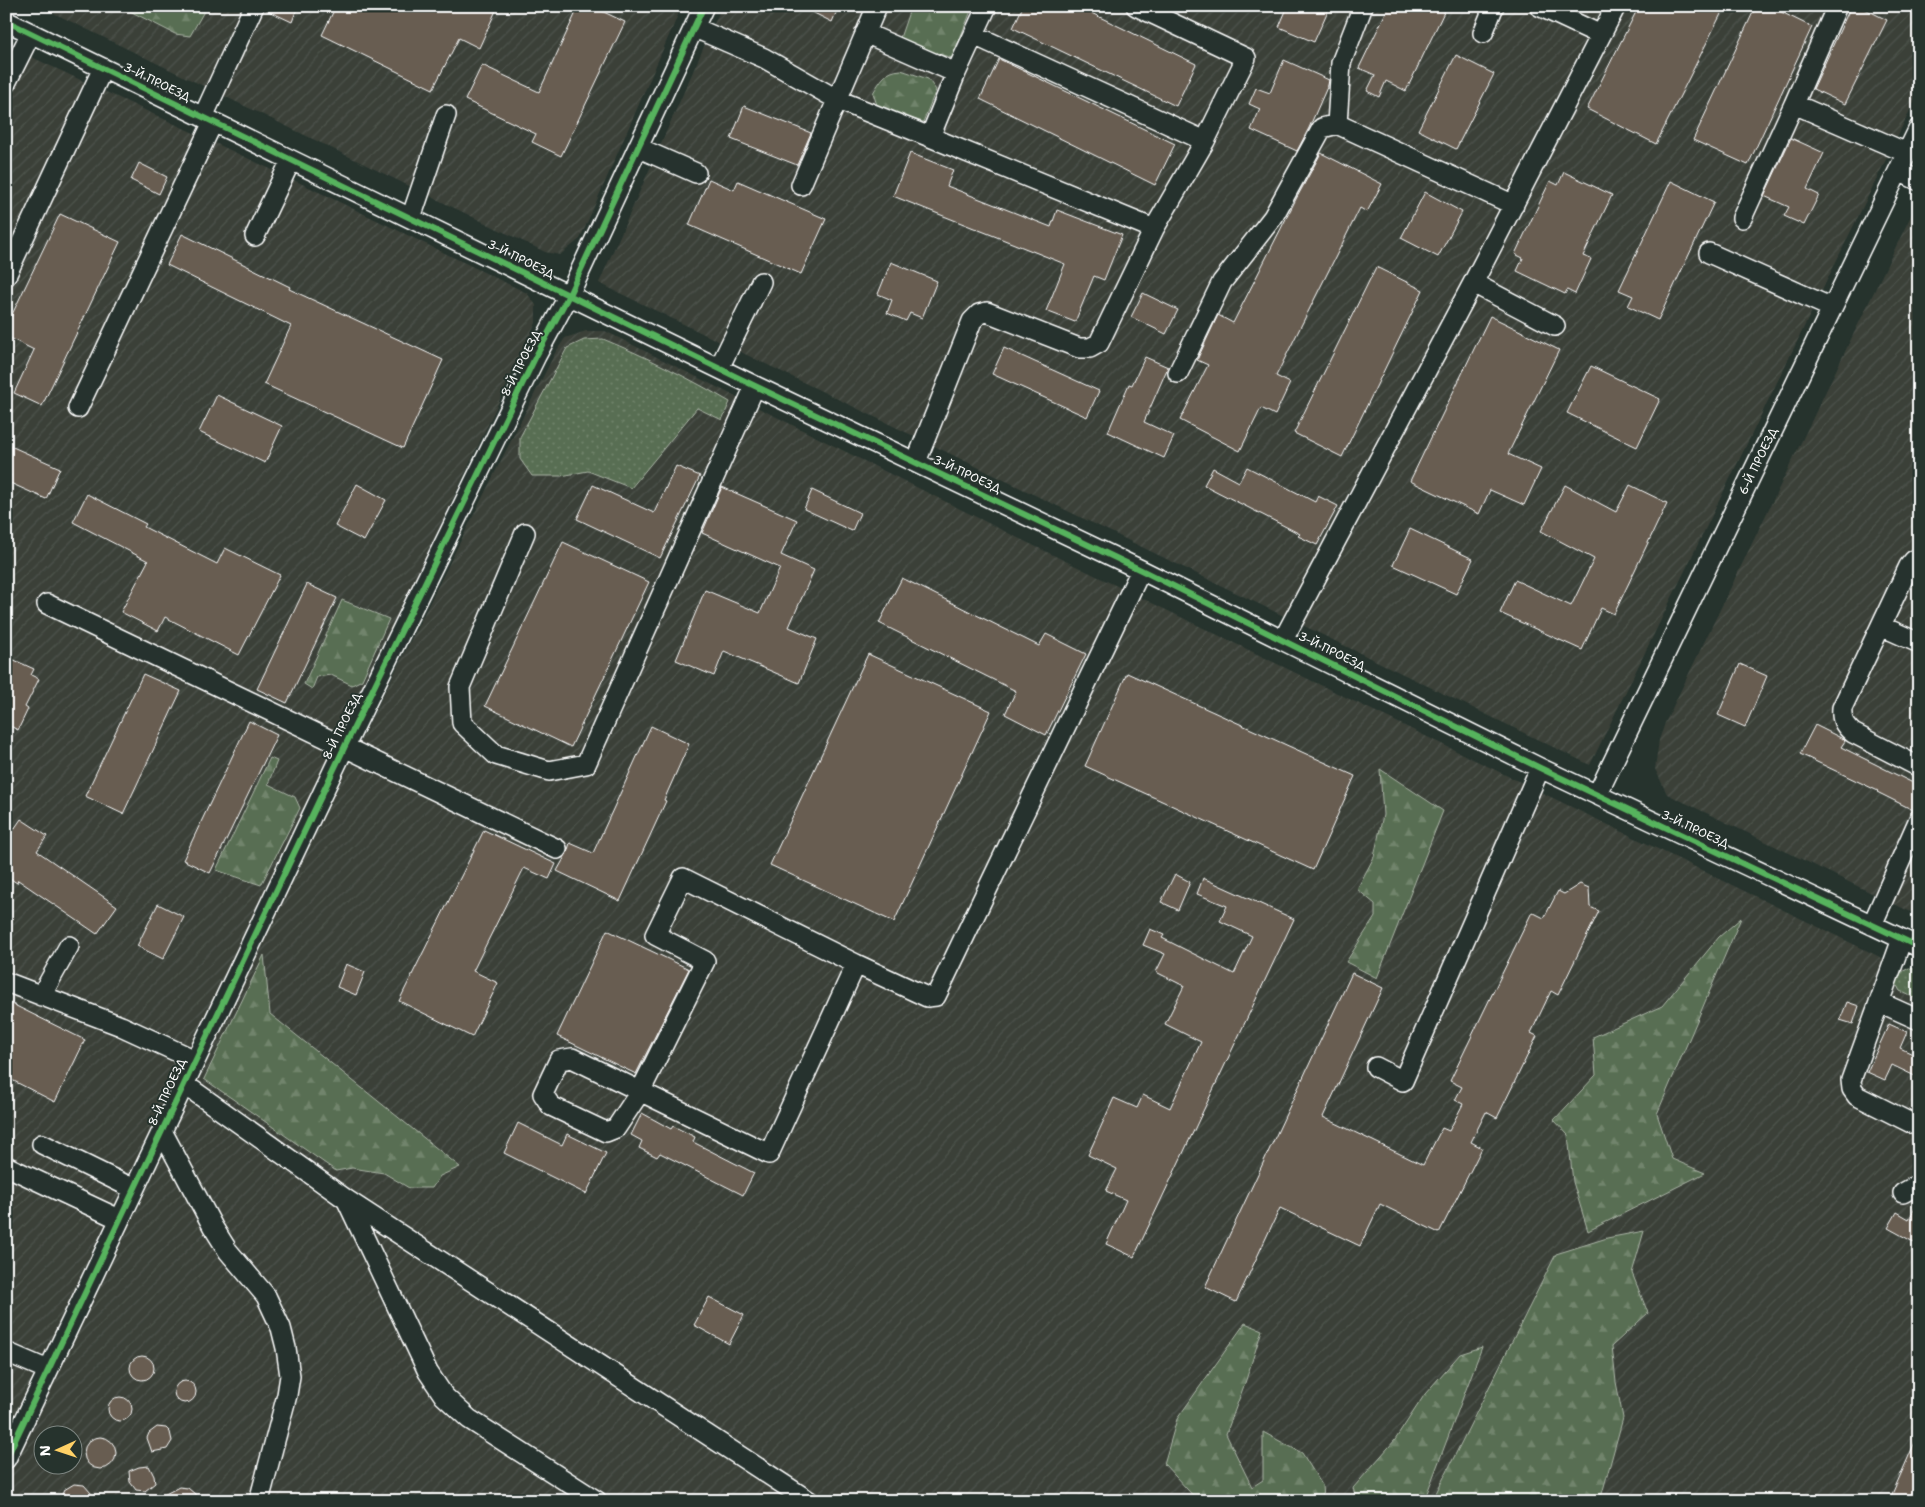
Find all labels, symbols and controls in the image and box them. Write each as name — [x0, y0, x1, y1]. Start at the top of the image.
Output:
street label: 3-Й ПРОЕЗД — [121, 59, 193, 105]
street label: 3-Й ПРОЕЗД — [485, 236, 557, 282]
street label: 8-Й ПРОЕЗД — [497, 327, 545, 399]
street label: 6-Й ПРОЕЗД — [1735, 425, 1781, 497]
street label: 3-Й ПРОЕЗД — [931, 451, 1003, 497]
street label: 3-Й ПРОЕЗД — [1296, 628, 1368, 674]
street label: 8-Й ПРОЕЗД — [319, 690, 365, 762]
street label: 3-Й ПРОЕЗД — [1659, 806, 1731, 852]
street label: 8-Й ПРОЕЗД — [144, 1056, 190, 1128]
north arrow — [32, 1424, 82, 1474]
text: N — [36, 1445, 54, 1457]

